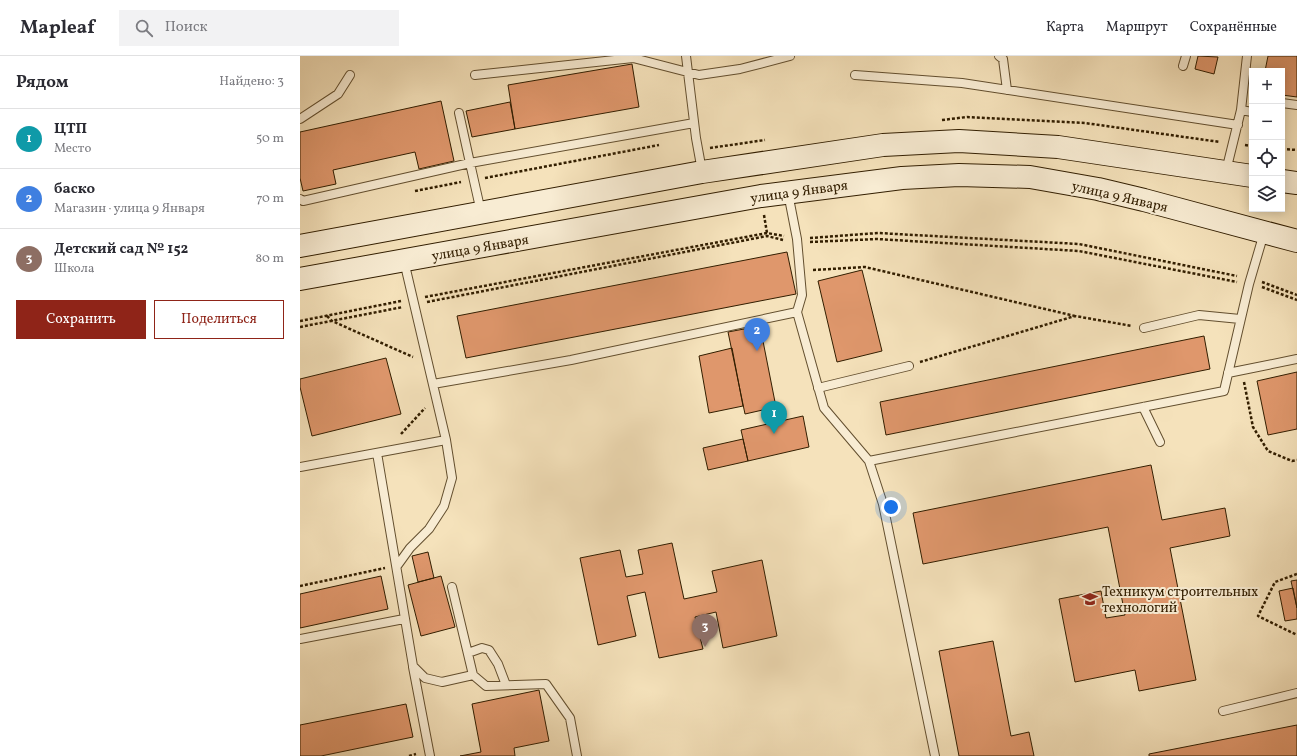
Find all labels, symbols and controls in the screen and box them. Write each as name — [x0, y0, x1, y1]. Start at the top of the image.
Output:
search box — [119, 10, 399, 46]
text: Mapleaf — [20, 15, 95, 41]
icon: search — [133, 17, 155, 39]
text: Поиск — [165, 17, 208, 38]
text: Карта — [1046, 18, 1084, 37]
text: Маршрут — [1106, 18, 1168, 37]
text: Сохранённые — [1190, 18, 1277, 37]
map controls — [1249, 68, 1285, 212]
button: + — [1249, 68, 1285, 104]
text: Рядом — [16, 71, 69, 94]
text: Найдено: 3 — [219, 73, 284, 91]
button: − — [1249, 104, 1285, 140]
text: ЦТП — [54, 119, 87, 140]
text: 1 — [26, 130, 32, 148]
text: 50 m — [256, 130, 284, 148]
text: Место — [54, 140, 91, 158]
button: locate — [1249, 140, 1285, 176]
street label: улица 9 Января — [749, 176, 849, 209]
button: layers — [1249, 176, 1285, 212]
street label: улица 9 Января — [1070, 177, 1170, 218]
text: баско — [54, 179, 95, 200]
text: 2 — [26, 190, 32, 208]
text: 70 m — [256, 190, 284, 208]
text: Магазин · улица 9 Января — [54, 200, 205, 218]
street label: улица 9 Января — [430, 231, 530, 266]
text: Детский сад № 152 — [54, 239, 188, 260]
text: 3 — [26, 250, 32, 268]
text: 80 m — [255, 250, 284, 268]
text: Школа — [54, 260, 94, 278]
button: Сохранить — [16, 300, 146, 339]
button: Поделиться — [154, 300, 284, 339]
pin: 2 — [744, 318, 770, 351]
pin: 1 — [761, 401, 787, 434]
your location — [881, 497, 901, 517]
place label: Техникум строительных технологий — [1102, 583, 1258, 618]
school or university icon: Техникум строительных технологий — [1081, 590, 1099, 608]
pin: 3 — [692, 614, 718, 647]

